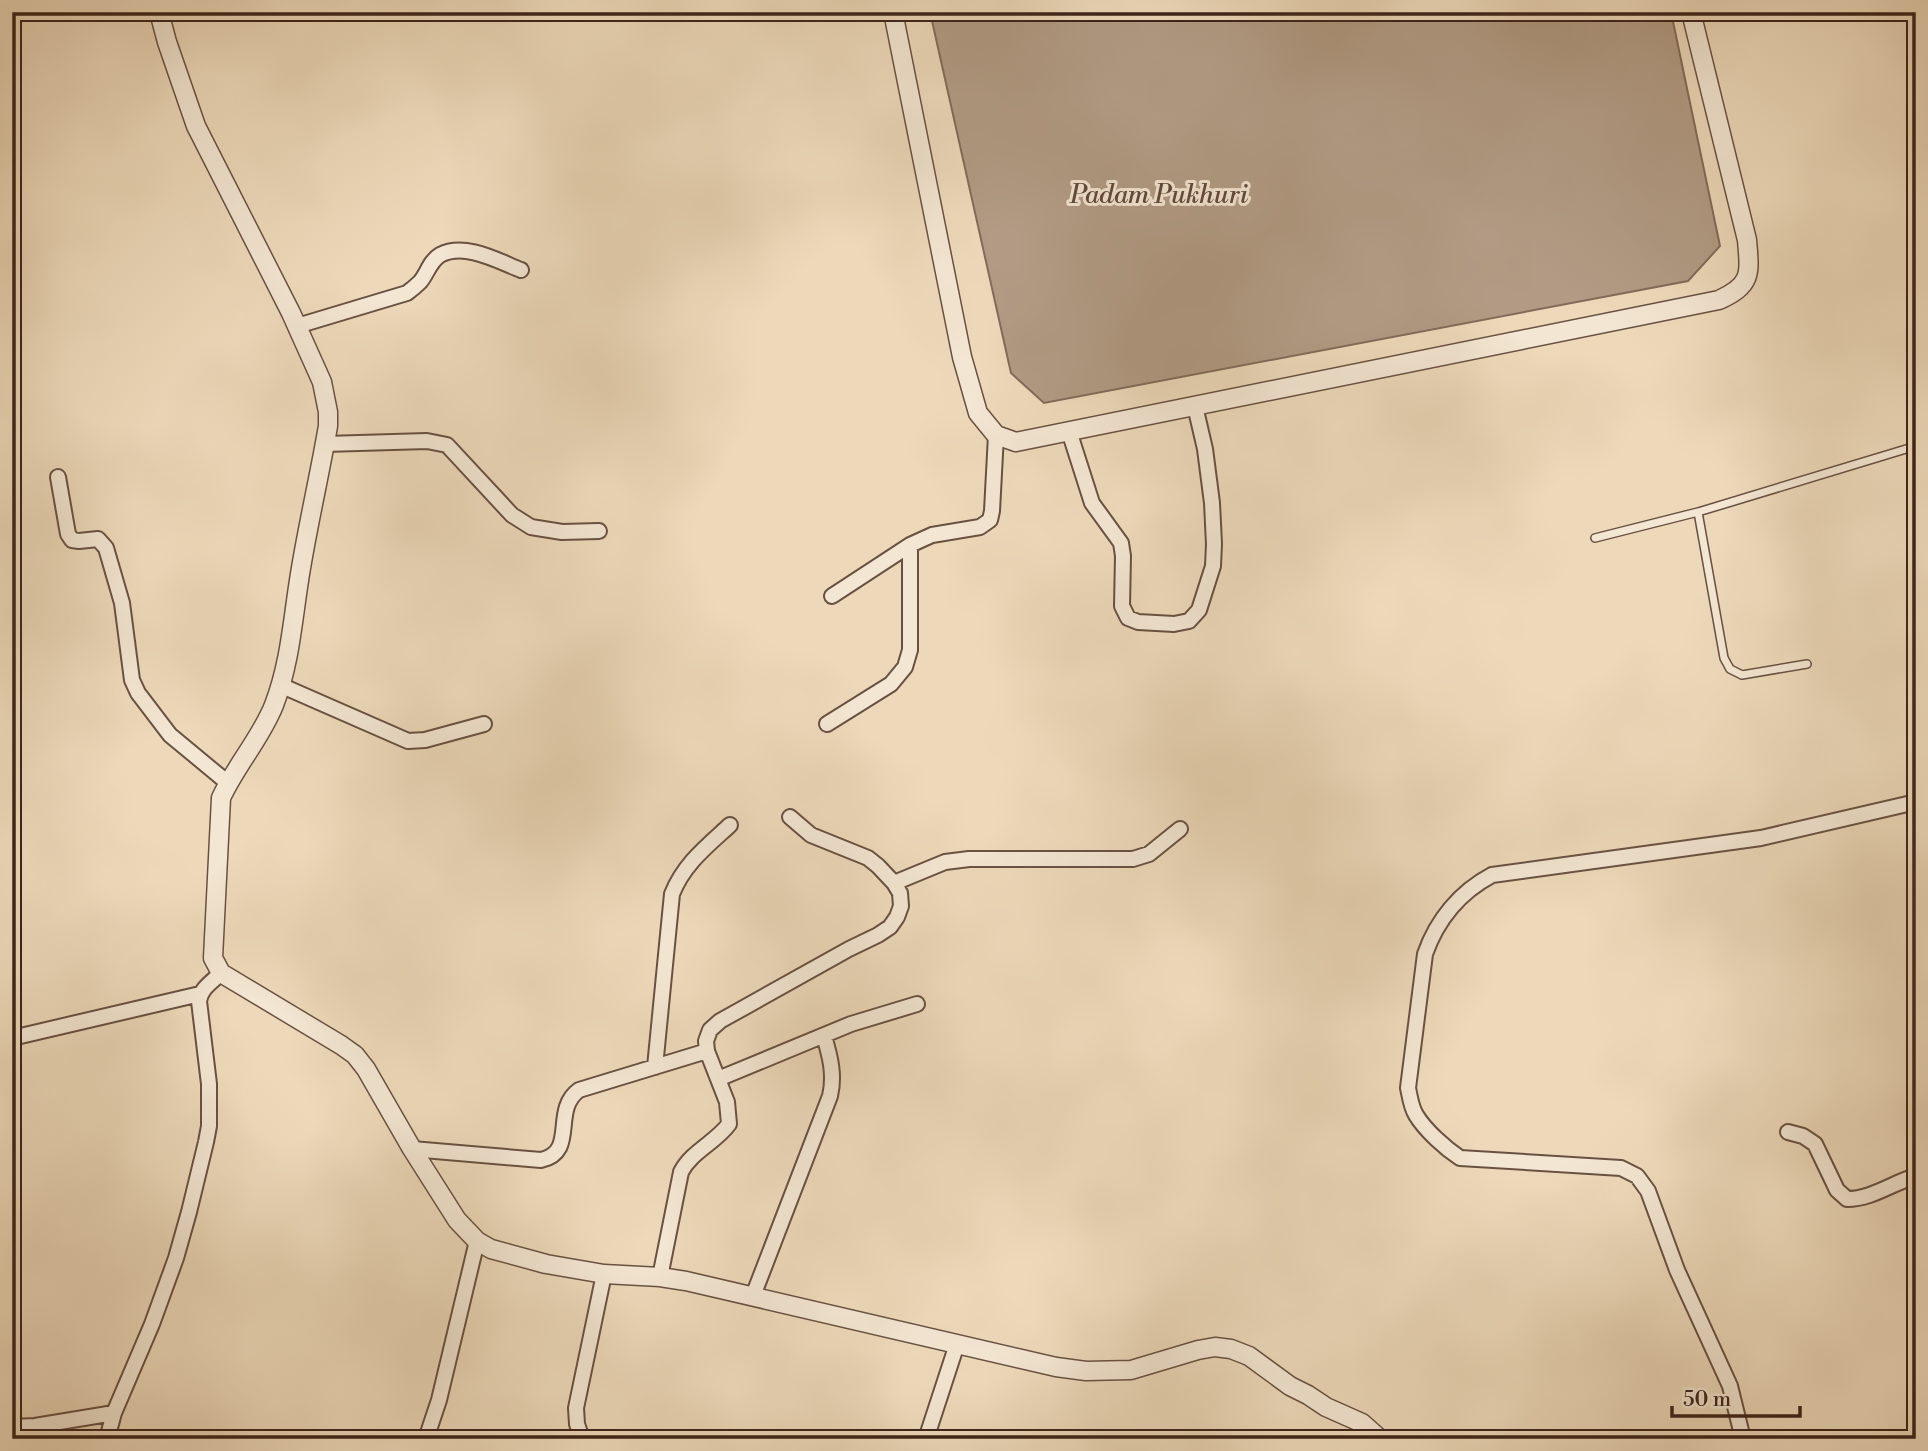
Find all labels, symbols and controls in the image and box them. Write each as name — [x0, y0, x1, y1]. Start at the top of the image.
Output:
water label: Padam Pukhuri — [1069, 179, 1249, 211]
scale bar — [1672, 1374, 1800, 1418]
text: 50 m — [1683, 1387, 1731, 1413]

